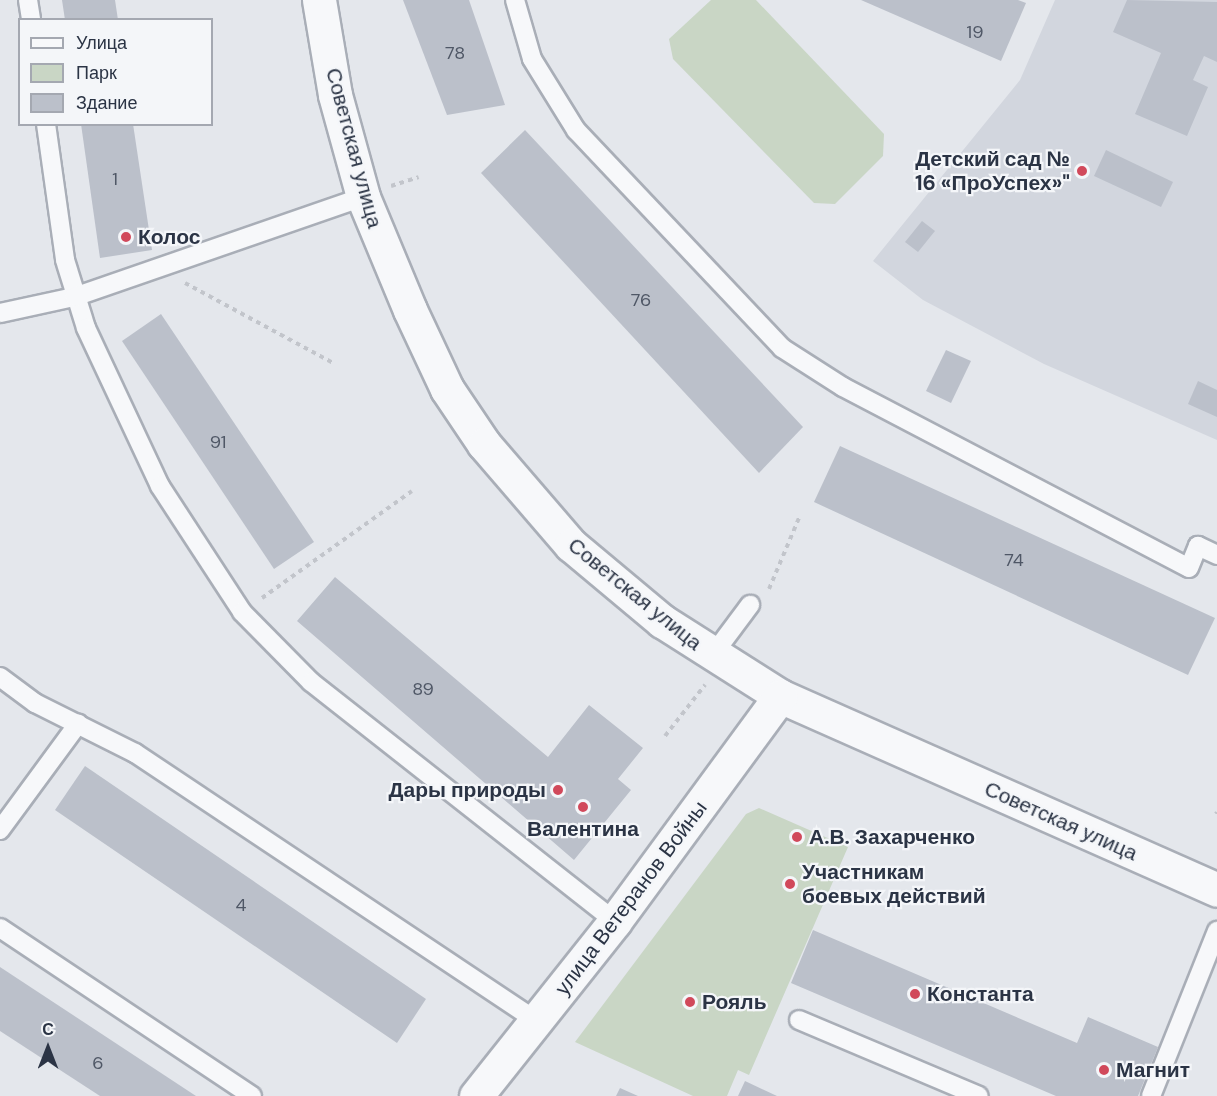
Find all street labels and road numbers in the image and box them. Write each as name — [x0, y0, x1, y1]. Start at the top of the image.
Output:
street label: Советская улица — [321, 65, 387, 231]
street label: Советская улица — [563, 532, 707, 656]
street label: Советская улица — [981, 776, 1141, 866]
street label: улица Ветеранов Войны — [550, 796, 712, 1000]

